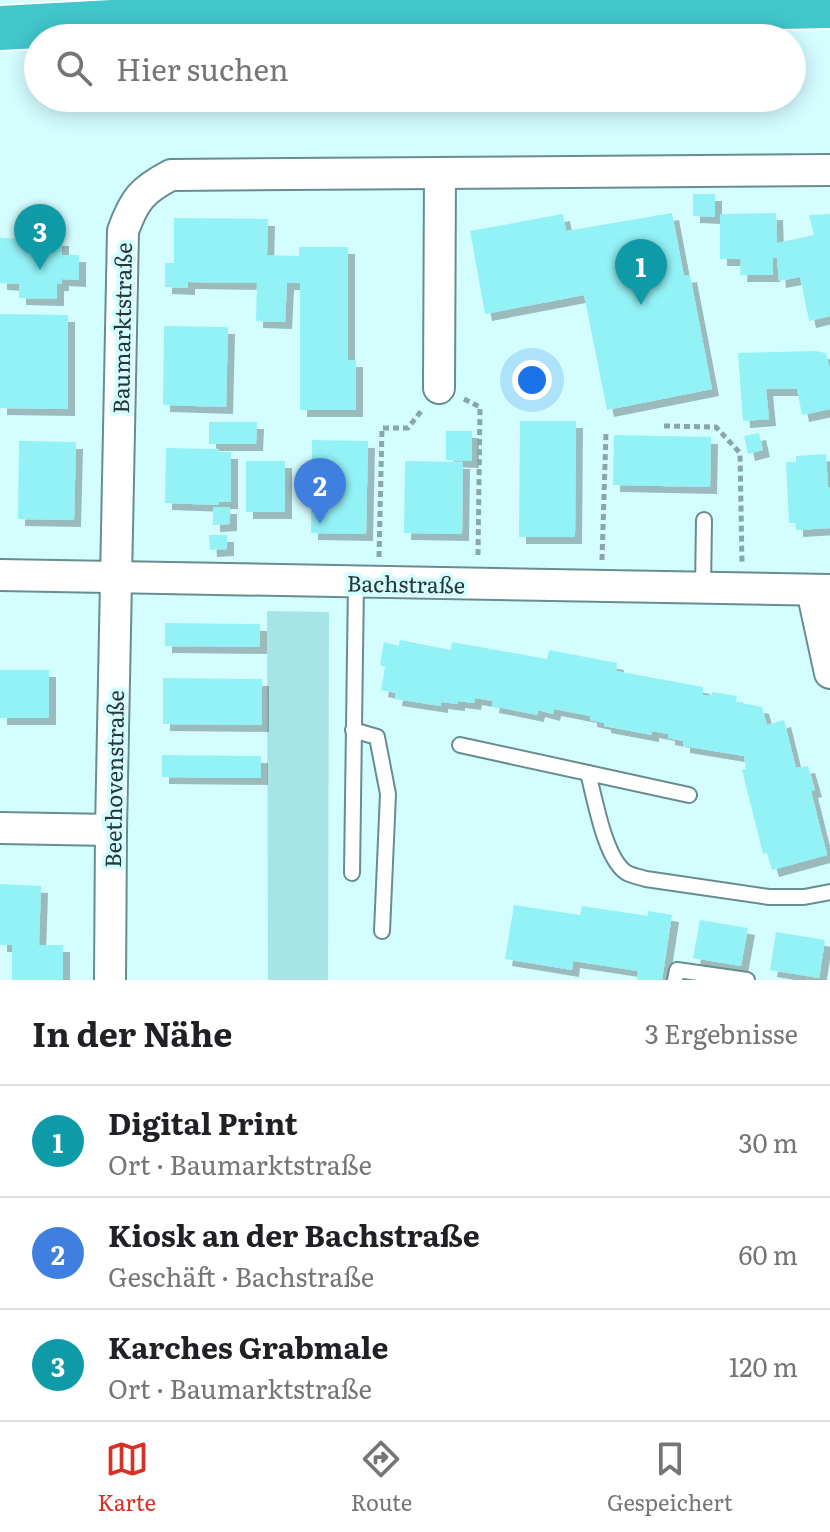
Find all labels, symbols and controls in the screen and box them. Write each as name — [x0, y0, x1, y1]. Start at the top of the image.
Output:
search box — [24, 24, 806, 112]
icon: search — [52, 46, 96, 90]
text: Hier suchen — [116, 46, 289, 90]
pin: 3 — [14, 204, 66, 270]
pin: 1 — [615, 239, 667, 305]
street label: Baumarktstraße — [103, 242, 139, 414]
your location — [512, 360, 552, 400]
pin: 2 — [294, 458, 346, 524]
street label: Bachstraße — [347, 565, 465, 601]
street label: Beethovenstraße — [95, 690, 131, 868]
text: In der Nähe — [32, 1007, 232, 1057]
text: 3 Ergebnisse — [645, 1013, 798, 1052]
text: Digital Print — [108, 1100, 298, 1144]
text: 1 — [53, 1122, 63, 1161]
text: 30 m — [738, 1122, 798, 1161]
text: Ort · Baumarktstraße — [108, 1144, 372, 1183]
text: Kiosk an der Bachstraße — [108, 1212, 480, 1256]
text: 2 — [51, 1234, 65, 1273]
text: 60 m — [739, 1234, 798, 1273]
text: Geschäft · Bachstraße — [108, 1256, 374, 1295]
text: Karches Grabmale — [108, 1324, 389, 1368]
text: 3 — [51, 1346, 65, 1385]
text: 120 m — [729, 1346, 798, 1385]
text: Ort · Baumarktstraße — [108, 1368, 372, 1407]
tab: Karte — [97, 1437, 156, 1518]
tab: Route — [351, 1437, 412, 1518]
tab: Gespeichert — [607, 1437, 733, 1518]

